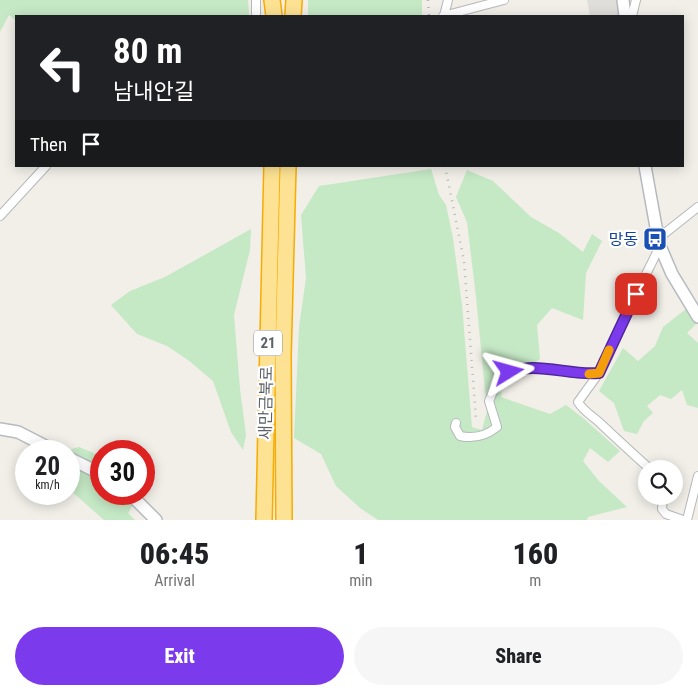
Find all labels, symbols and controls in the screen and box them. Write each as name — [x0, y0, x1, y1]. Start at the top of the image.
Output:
text: 80 m — [113, 31, 182, 72]
icon: left — [30, 35, 95, 100]
text: 남내안길 — [113, 79, 194, 104]
icon: arrive — [77, 130, 105, 158]
text: Then — [30, 133, 67, 156]
bus stop icon: 망동 — [642, 226, 668, 252]
place label: 망동 — [609, 230, 638, 249]
pin — [615, 273, 657, 315]
icon: arrive — [622, 280, 650, 308]
road number: 21 — [254, 330, 282, 356]
position arrow — [482, 345, 534, 397]
street label: 새만금북로 — [256, 366, 276, 440]
speed limit sign: 30 — [90, 440, 155, 505]
text: 20 — [35, 452, 60, 481]
map controls — [638, 460, 683, 505]
button: search — [638, 460, 683, 505]
text: km/h — [35, 478, 60, 492]
text: 06:45 — [140, 536, 209, 571]
text: 1 — [353, 536, 368, 571]
text: 160 — [512, 536, 558, 571]
text: Arrival — [154, 571, 195, 590]
text: min — [349, 571, 373, 590]
text: m — [529, 571, 541, 590]
button: Exit — [15, 627, 344, 685]
button: Share — [354, 627, 683, 685]

